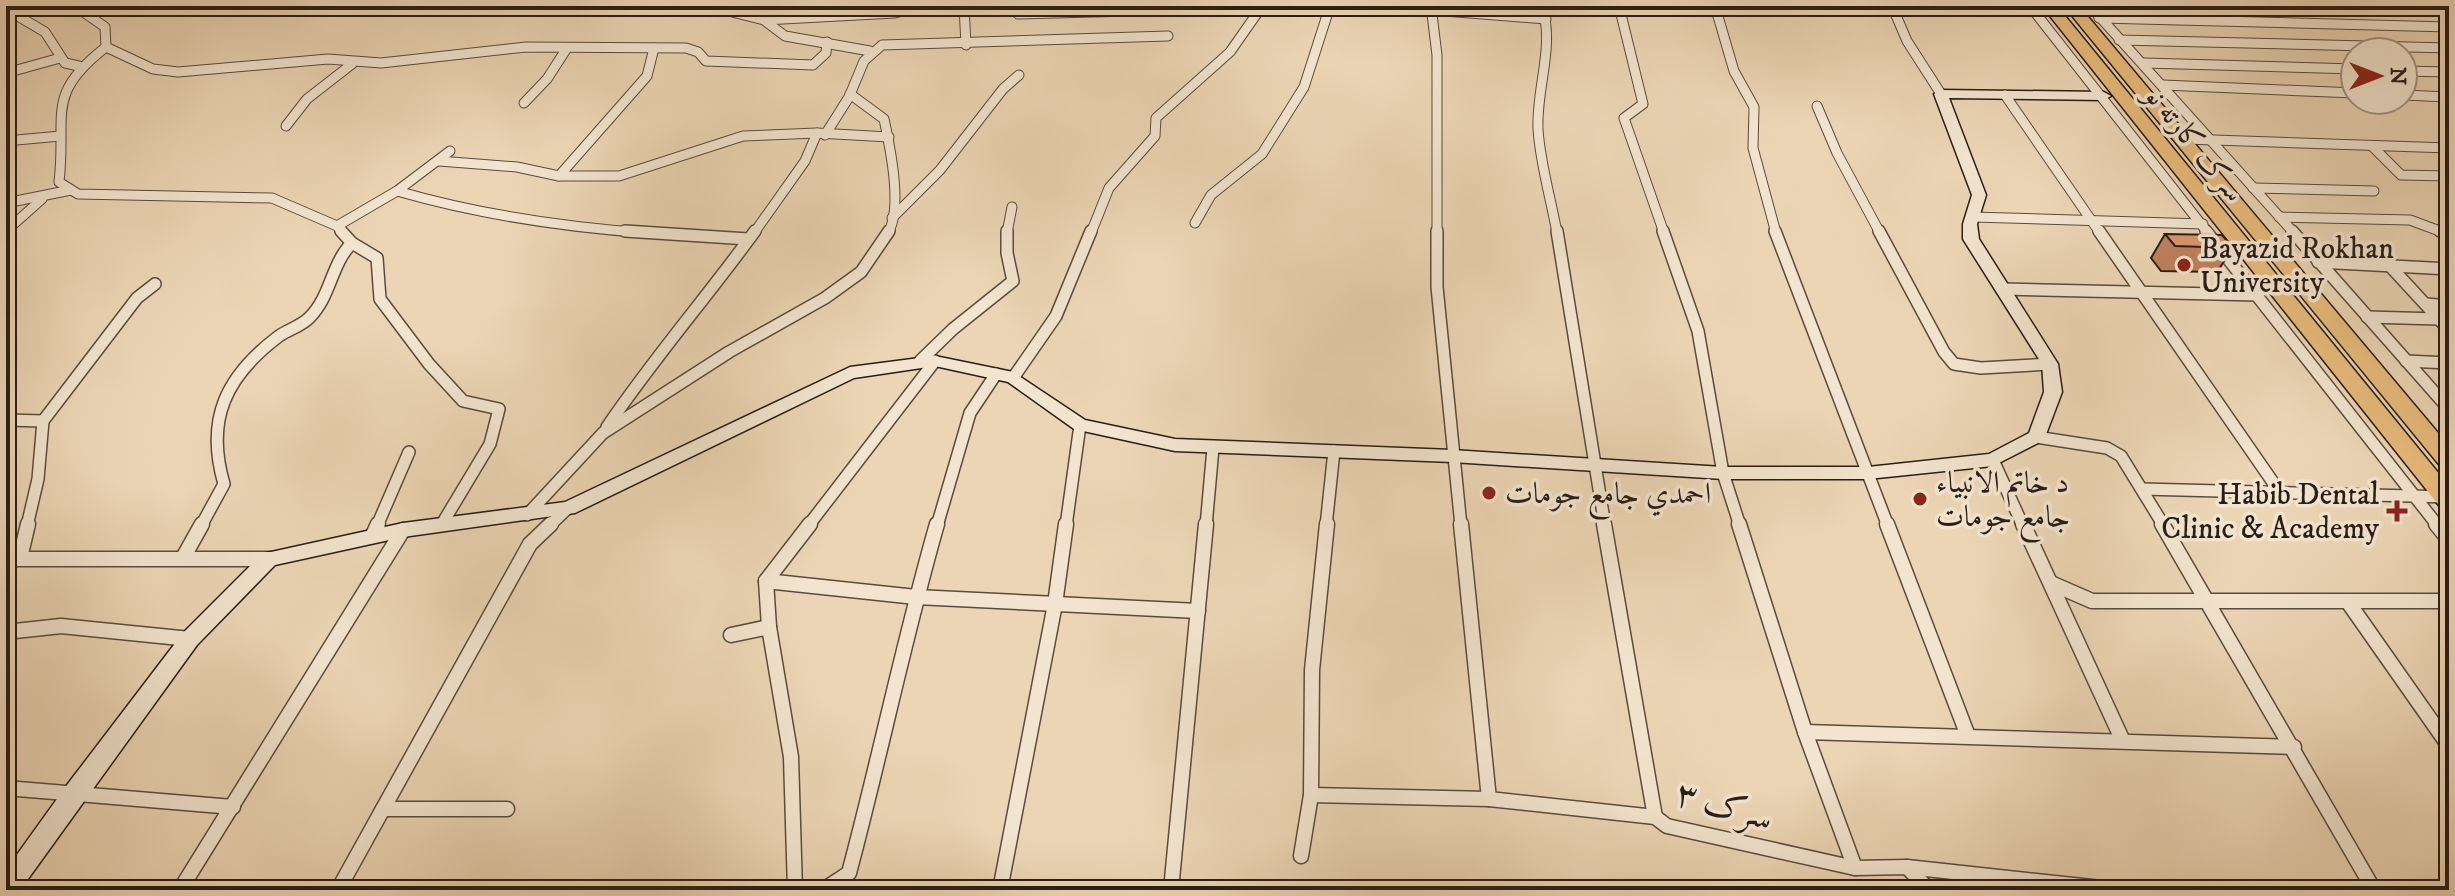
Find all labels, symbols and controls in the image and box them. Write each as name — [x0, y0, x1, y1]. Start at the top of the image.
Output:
north arrow — [2339, 36, 2419, 116]
text: N — [2384, 67, 2411, 85]
street label: سرک کارته نو — [2134, 76, 2252, 210]
place label: Bayazid Rokhan University — [2200, 231, 2394, 302]
marker: Bayazid Rokhan University — [2175, 256, 2193, 274]
place label: د خاتم الانبیاء جامع جومات — [1936, 465, 2070, 543]
place label: احمدي جامع جومات — [1505, 476, 1711, 520]
place label: Habib Dental Clinic & Academy — [2161, 477, 2380, 548]
marker: احمدي جامع جومات — [1480, 484, 1498, 502]
marker: د خاتم الانبیاء جامع جومات — [1911, 490, 1929, 508]
marker: Habib Dental Clinic & Academy — [2386, 500, 2408, 522]
street label: سرک ۳ — [1670, 771, 1778, 842]

